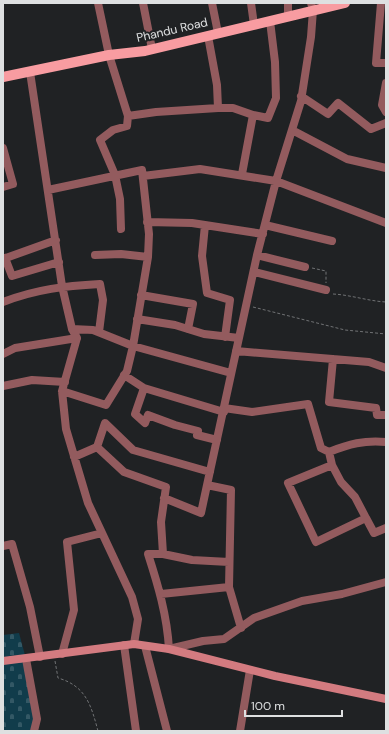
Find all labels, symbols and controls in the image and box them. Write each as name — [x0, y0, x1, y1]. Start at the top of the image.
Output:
street label: Phandu Road — [135, 14, 209, 46]
scale bar — [245, 692, 342, 718]
text: 100 m — [251, 698, 285, 714]

